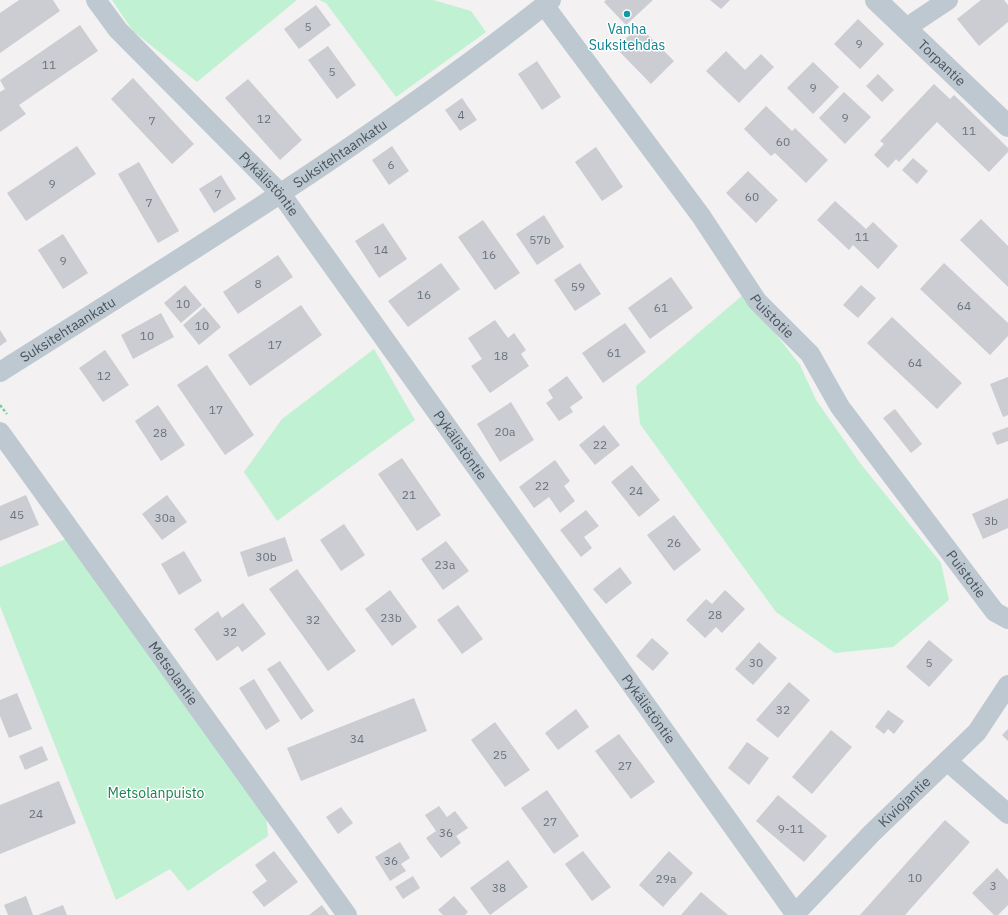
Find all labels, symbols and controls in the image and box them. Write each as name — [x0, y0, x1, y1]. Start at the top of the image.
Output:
marker: Vanha Suksitehdas — [622, 9, 632, 19]
house number: 5 — [304, 19, 312, 34]
place label: Vanha Suksitehdas — [589, 20, 665, 54]
house number: 9 — [855, 36, 863, 51]
street label: Torpantie — [914, 36, 970, 90]
house number: 11 — [42, 57, 56, 72]
house number: 5 — [328, 64, 336, 79]
house number: 9 — [809, 80, 817, 95]
house number: 4 — [457, 107, 465, 122]
house number: 9 — [841, 110, 849, 125]
house number: 12 — [257, 111, 271, 126]
house number: 7 — [148, 113, 156, 128]
street label: Suksitehtaankatu — [289, 115, 390, 192]
house number: 11 — [962, 123, 976, 138]
house number: 60 — [776, 134, 790, 149]
street label: Pykälistöntie — [235, 148, 303, 220]
house number: 6 — [387, 157, 395, 172]
house number: 9 — [48, 176, 56, 191]
house number: 7 — [214, 186, 222, 201]
house number: 60 — [745, 189, 759, 204]
house number: 7 — [145, 195, 153, 210]
house number: 11 — [855, 229, 869, 244]
house number: 57b — [529, 232, 551, 247]
house number: 14 — [374, 242, 388, 257]
house number: 16 — [482, 247, 496, 262]
house number: 9 — [59, 253, 67, 268]
house number: 8 — [254, 276, 262, 291]
house number: 59 — [571, 279, 585, 294]
house number: 16 — [417, 287, 431, 302]
street label: Puistotie — [746, 291, 798, 342]
street label: Suksitehtaankatu — [16, 293, 119, 366]
house number: 10 — [176, 296, 190, 311]
house number: 64 — [957, 298, 971, 313]
house number: 61 — [654, 300, 668, 315]
house number: 10 — [195, 318, 209, 333]
house number: 10 — [140, 328, 154, 343]
house number: 17 — [268, 337, 282, 352]
house number: 61 — [607, 345, 621, 360]
house number: 18 — [494, 348, 508, 363]
house number: 64 — [908, 355, 922, 370]
house number: 12 — [97, 368, 111, 383]
house number: 17 — [209, 402, 223, 417]
street label: Pykälistöntie — [429, 407, 491, 484]
house number: 20a — [495, 424, 516, 439]
house number: 28 — [153, 425, 167, 440]
house number: 22 — [593, 437, 607, 452]
house number: 22 — [535, 478, 549, 493]
house number: 24 — [629, 483, 643, 498]
house number: 21 — [402, 487, 416, 502]
house number: 45 — [10, 507, 24, 522]
house number: 30a — [155, 510, 176, 525]
house number: 3b — [984, 513, 998, 528]
house number: 26 — [667, 535, 681, 550]
street label: Puistotie — [942, 546, 990, 602]
house number: 30b — [255, 549, 277, 564]
house number: 23a — [435, 557, 456, 572]
house number: 28 — [708, 607, 722, 622]
house number: 23b — [380, 610, 402, 625]
house number: 32 — [306, 612, 320, 627]
house number: 32 — [223, 624, 237, 639]
street label: Metsolantie — [144, 638, 202, 709]
house number: 30 — [749, 655, 763, 670]
house number: 5 — [925, 655, 933, 670]
street label: Pykälistöntie — [618, 671, 680, 747]
house number: 32 — [776, 702, 790, 717]
house number: 34 — [350, 731, 364, 746]
house number: 25 — [493, 747, 507, 762]
house number: 27 — [618, 758, 632, 773]
street label: Kiviojantie — [874, 772, 934, 831]
park label: Metsolanpuisto — [108, 784, 205, 802]
house number: 24 — [29, 806, 43, 821]
house number: 27 — [543, 814, 557, 829]
house number: 9-11 — [778, 821, 804, 836]
house number: 36 — [439, 825, 453, 840]
house number: 36 — [384, 853, 398, 868]
house number: 10 — [908, 870, 922, 885]
house number: 29a — [656, 871, 677, 886]
house number: 3 — [989, 878, 997, 893]
house number: 38 — [492, 880, 506, 895]

